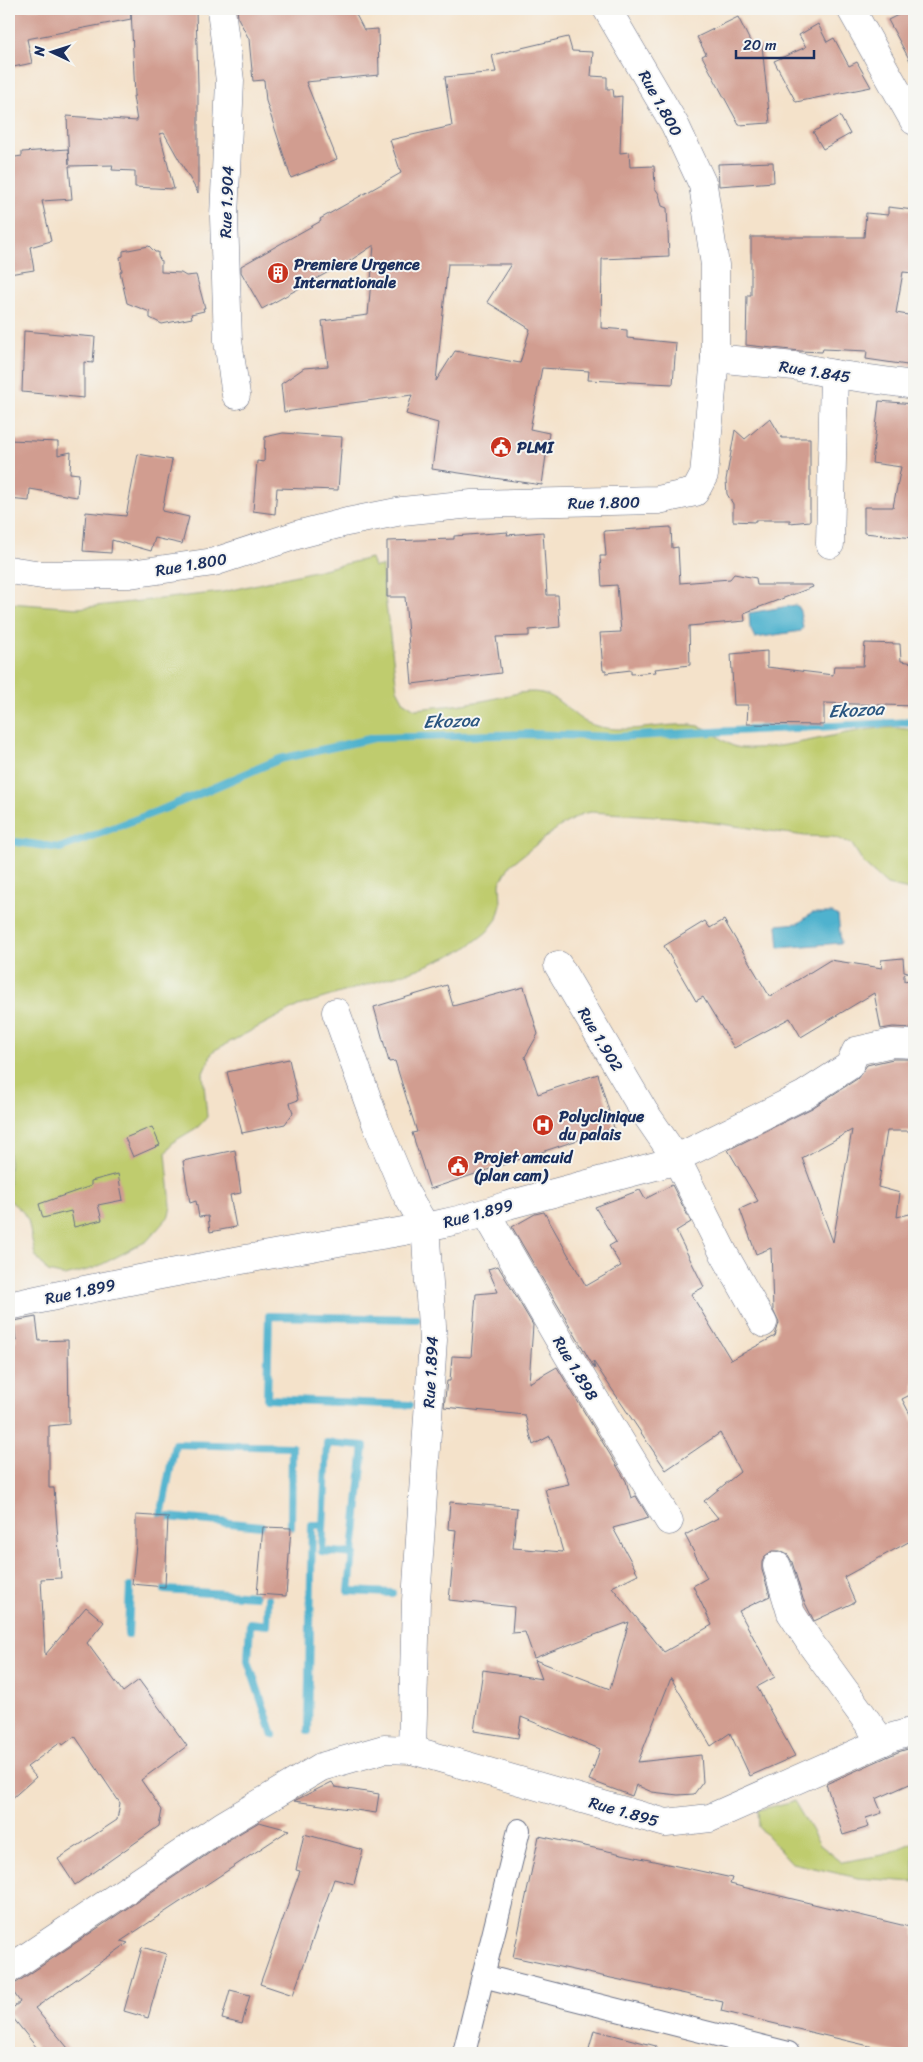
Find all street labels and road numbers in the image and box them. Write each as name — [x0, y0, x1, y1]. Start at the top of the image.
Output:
street label: Rue 1.800 — [630, 65, 691, 142]
street label: Rue 1.904 — [211, 165, 242, 239]
street label: Rue 1.845 — [777, 352, 853, 391]
street label: Rue 1.800 — [568, 487, 640, 518]
street label: Rue 1.800 — [153, 544, 229, 585]
street label: Rue 1.902 — [570, 1001, 631, 1077]
street label: Rue 1.899 — [440, 1190, 517, 1237]
street label: Rue 1.899 — [42, 1270, 118, 1313]
street label: Rue 1.898 — [545, 1330, 607, 1407]
street label: Rue 1.894 — [414, 1335, 447, 1409]
street label: Rue 1.895 — [585, 1788, 662, 1835]

